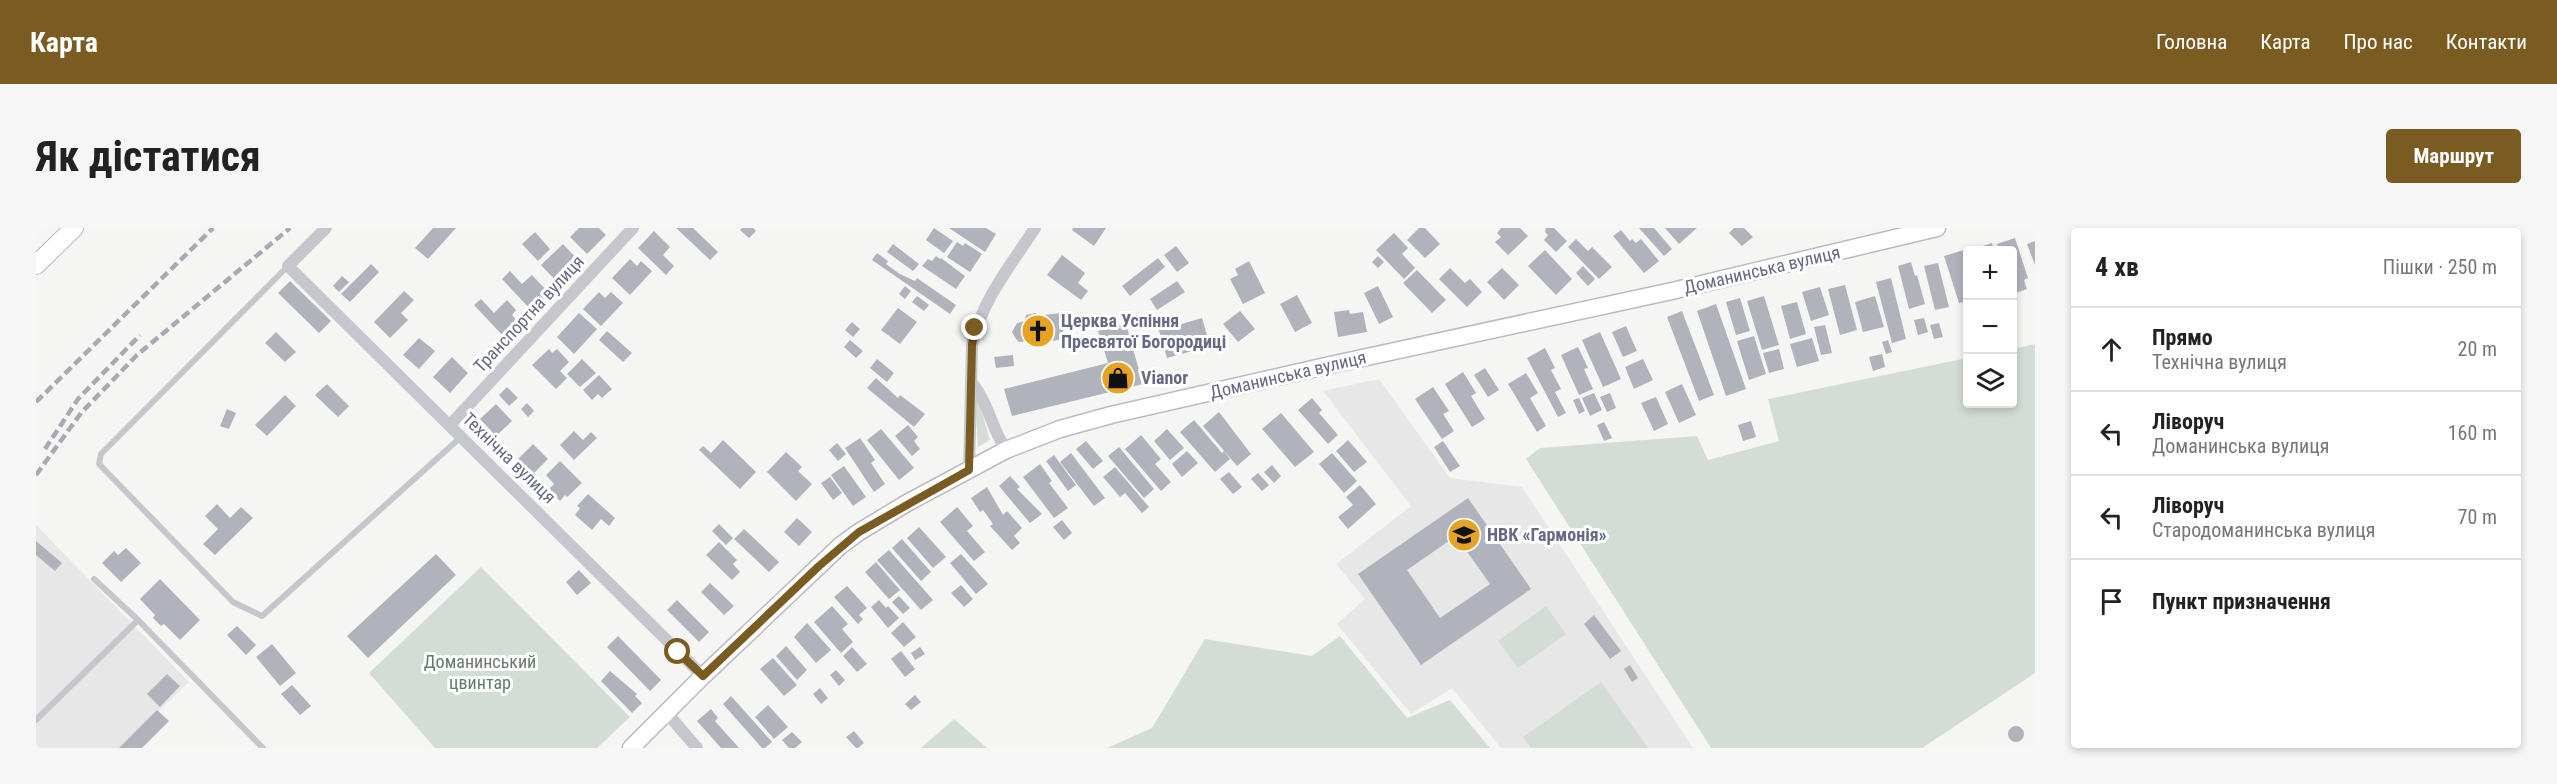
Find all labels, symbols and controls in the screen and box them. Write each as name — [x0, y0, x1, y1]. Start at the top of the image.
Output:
text: Карта — [30, 26, 98, 59]
text: Головна — [2156, 30, 2227, 54]
text: Карта — [2260, 30, 2311, 54]
text: Про нас — [2344, 30, 2413, 54]
text: Контакти — [2446, 30, 2527, 54]
button: Маршрут — [2386, 129, 2521, 183]
text: Як дістатися — [36, 132, 261, 181]
street label: Доманинська вулиця — [1682, 241, 1842, 298]
map controls — [1963, 246, 2017, 408]
button: + — [1963, 246, 2017, 300]
street label: Транспортна вулиця — [469, 251, 588, 376]
text: 4 хв — [2095, 252, 2139, 282]
text: Пішки · 250 m — [2383, 255, 2497, 279]
button: − — [1963, 300, 2017, 354]
place label: Церква Успіння Пресвятої Богородиці — [1061, 310, 1226, 352]
church icon: Церква Успіння Пресвятої Богородиці — [1020, 313, 1056, 349]
route end — [961, 314, 987, 340]
text: Прямо — [2152, 325, 2213, 350]
icon: ahead — [2095, 333, 2128, 366]
text: 20 m — [2458, 337, 2497, 361]
street label: Доманинська вулиця — [1208, 346, 1368, 403]
text: Технічна вулиця — [2152, 350, 2287, 374]
button: layers — [1963, 354, 2017, 408]
shop icon: Vianor — [1100, 360, 1136, 396]
place label: Vianor — [1141, 367, 1188, 388]
street label: Технічна вулиця — [458, 408, 560, 507]
text: Ліворуч — [2152, 409, 2224, 434]
icon: left — [2095, 417, 2128, 450]
text: 160 m — [2448, 421, 2497, 445]
text: Доманинська вулиця — [2152, 434, 2329, 458]
text: Ліворуч — [2152, 493, 2224, 518]
icon: left — [2095, 501, 2128, 534]
text: 70 m — [2458, 505, 2497, 529]
school or university icon: НВК «Гармонія» — [1446, 517, 1482, 553]
text: Стародоманинська вулиця — [2152, 518, 2375, 542]
place label: НВК «Гармонія» — [1487, 524, 1607, 545]
icon: arrive — [2095, 585, 2128, 618]
text: Пункт призначення — [2152, 589, 2331, 614]
route start — [664, 638, 690, 664]
park label: Доманинський цвинтар — [424, 651, 536, 693]

